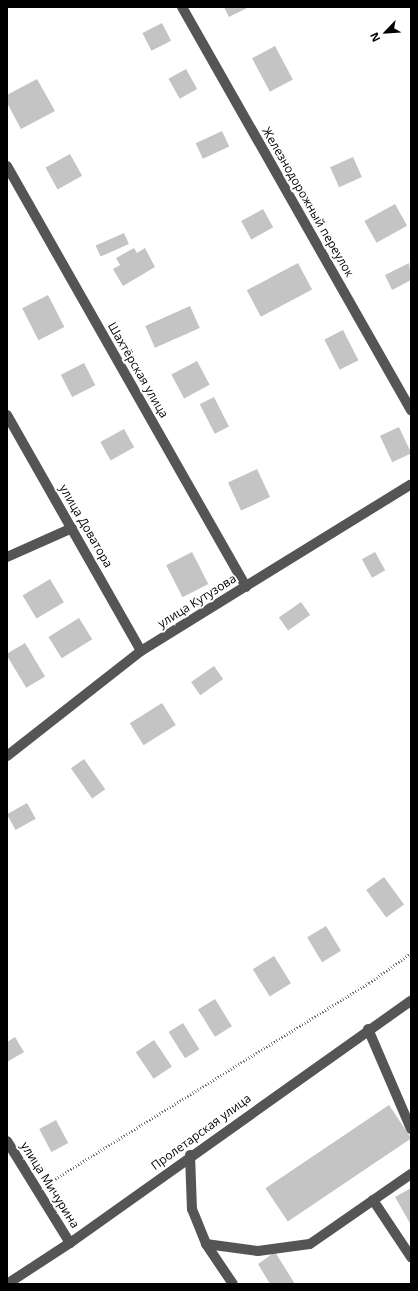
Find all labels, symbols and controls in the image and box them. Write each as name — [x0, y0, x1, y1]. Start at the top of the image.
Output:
north arrow — [366, 12, 406, 52]
text: N — [366, 30, 383, 45]
street label: Железнодорожный переулок — [259, 125, 357, 279]
street label: Шахтёрская улица — [105, 320, 171, 420]
street label: улица Доватора — [56, 482, 116, 570]
street label: улица Кутузова — [155, 571, 239, 631]
street label: Пролетарская улица — [148, 1091, 254, 1173]
street label: улица Мичурина — [18, 1139, 82, 1231]

